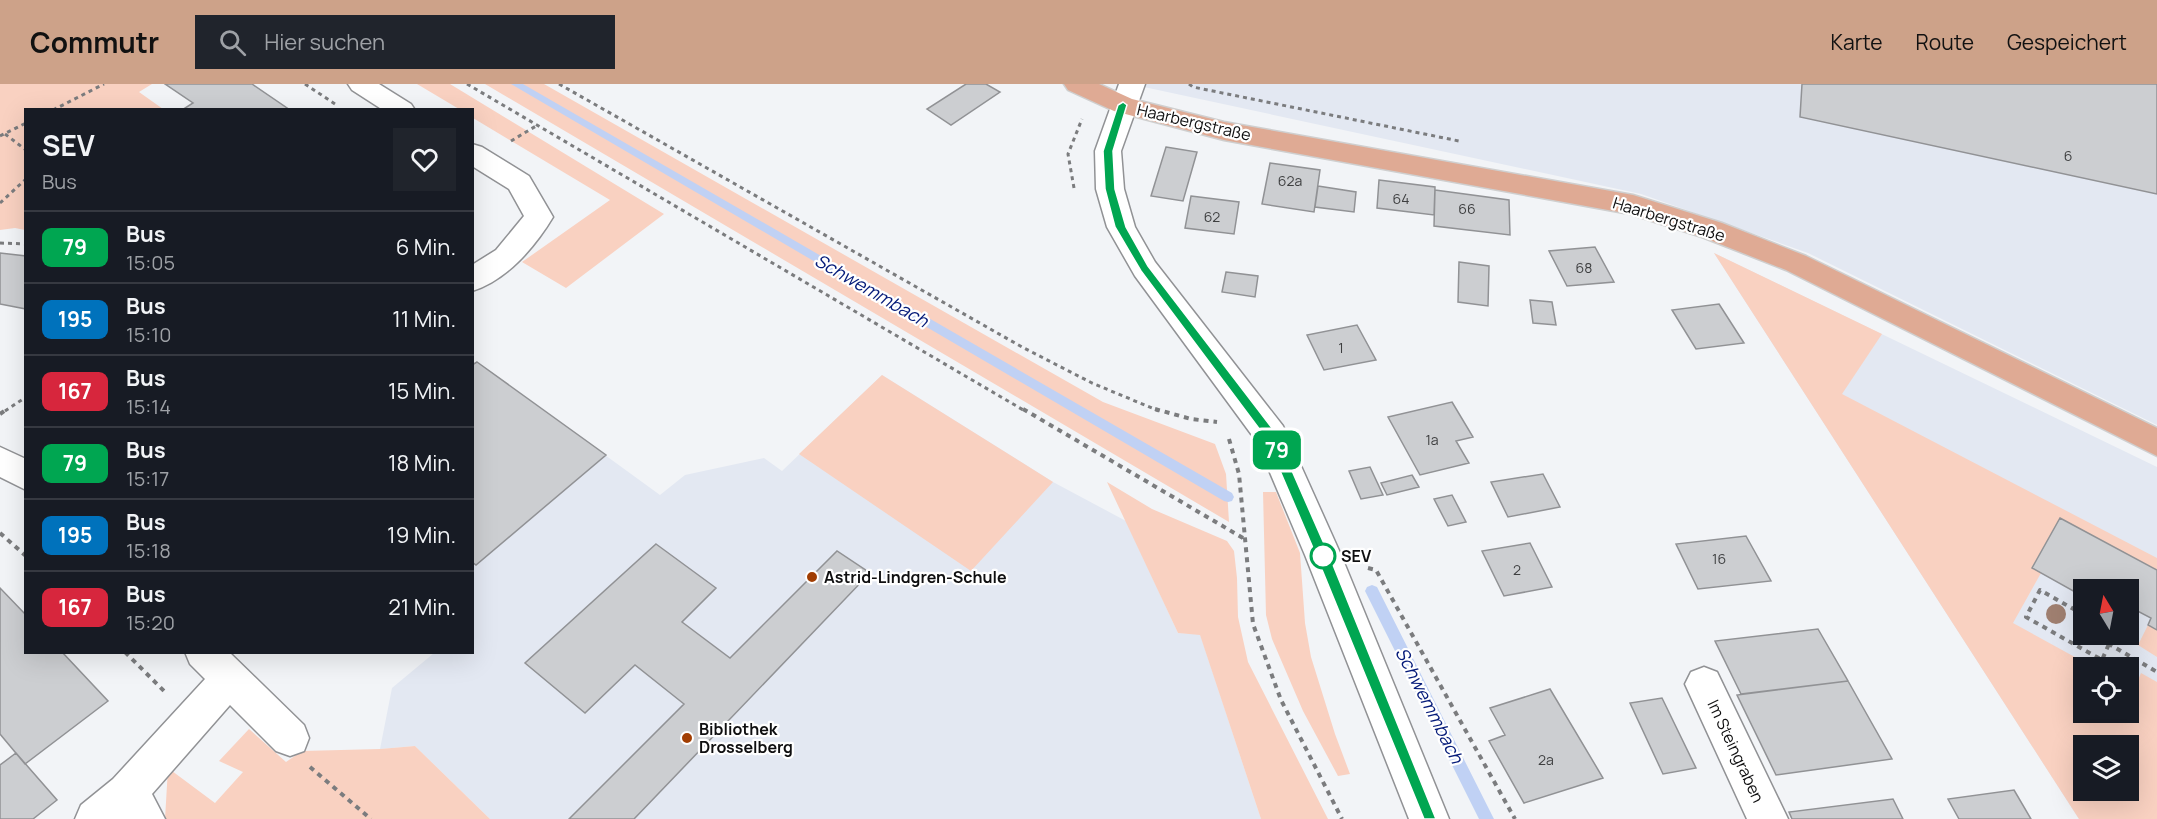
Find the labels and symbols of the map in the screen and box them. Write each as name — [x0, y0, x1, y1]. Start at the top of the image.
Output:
street label: Haarbergstraße — [1135, 98, 1253, 146]
house number: 6 — [2064, 146, 2072, 165]
house number: 62a — [1278, 171, 1302, 190]
house number: 64 — [1393, 189, 1409, 208]
street label: Haarbergstraße — [1610, 191, 1728, 247]
house number: 66 — [1458, 199, 1476, 218]
house number: 62 — [1204, 207, 1220, 226]
water label: Schwemmbach — [811, 248, 934, 333]
house number: 68 — [1576, 258, 1592, 277]
house number: 1 — [1338, 338, 1344, 357]
line badge: 79 — [1250, 430, 1304, 470]
house number: 1a — [1425, 430, 1439, 449]
marker: SEV — [1310, 543, 1336, 569]
place label: SEV — [1341, 545, 1372, 567]
house number: 16 — [1712, 549, 1726, 568]
house number: 2 — [1513, 560, 1521, 579]
place label: Astrid-Lindgren-Schule — [824, 566, 1007, 588]
marker: Astrid-Lindgren-Schule — [805, 570, 819, 584]
north arrow — [2073, 579, 2139, 645]
water label: Schwemmbach — [1390, 643, 1470, 768]
street label: Im Steingraben — [1703, 696, 1769, 806]
place label: Bibliothek Drosselberg — [699, 718, 793, 758]
marker: Bibliothek Drosselberg — [680, 731, 694, 745]
house number: 2a — [1538, 750, 1554, 769]

